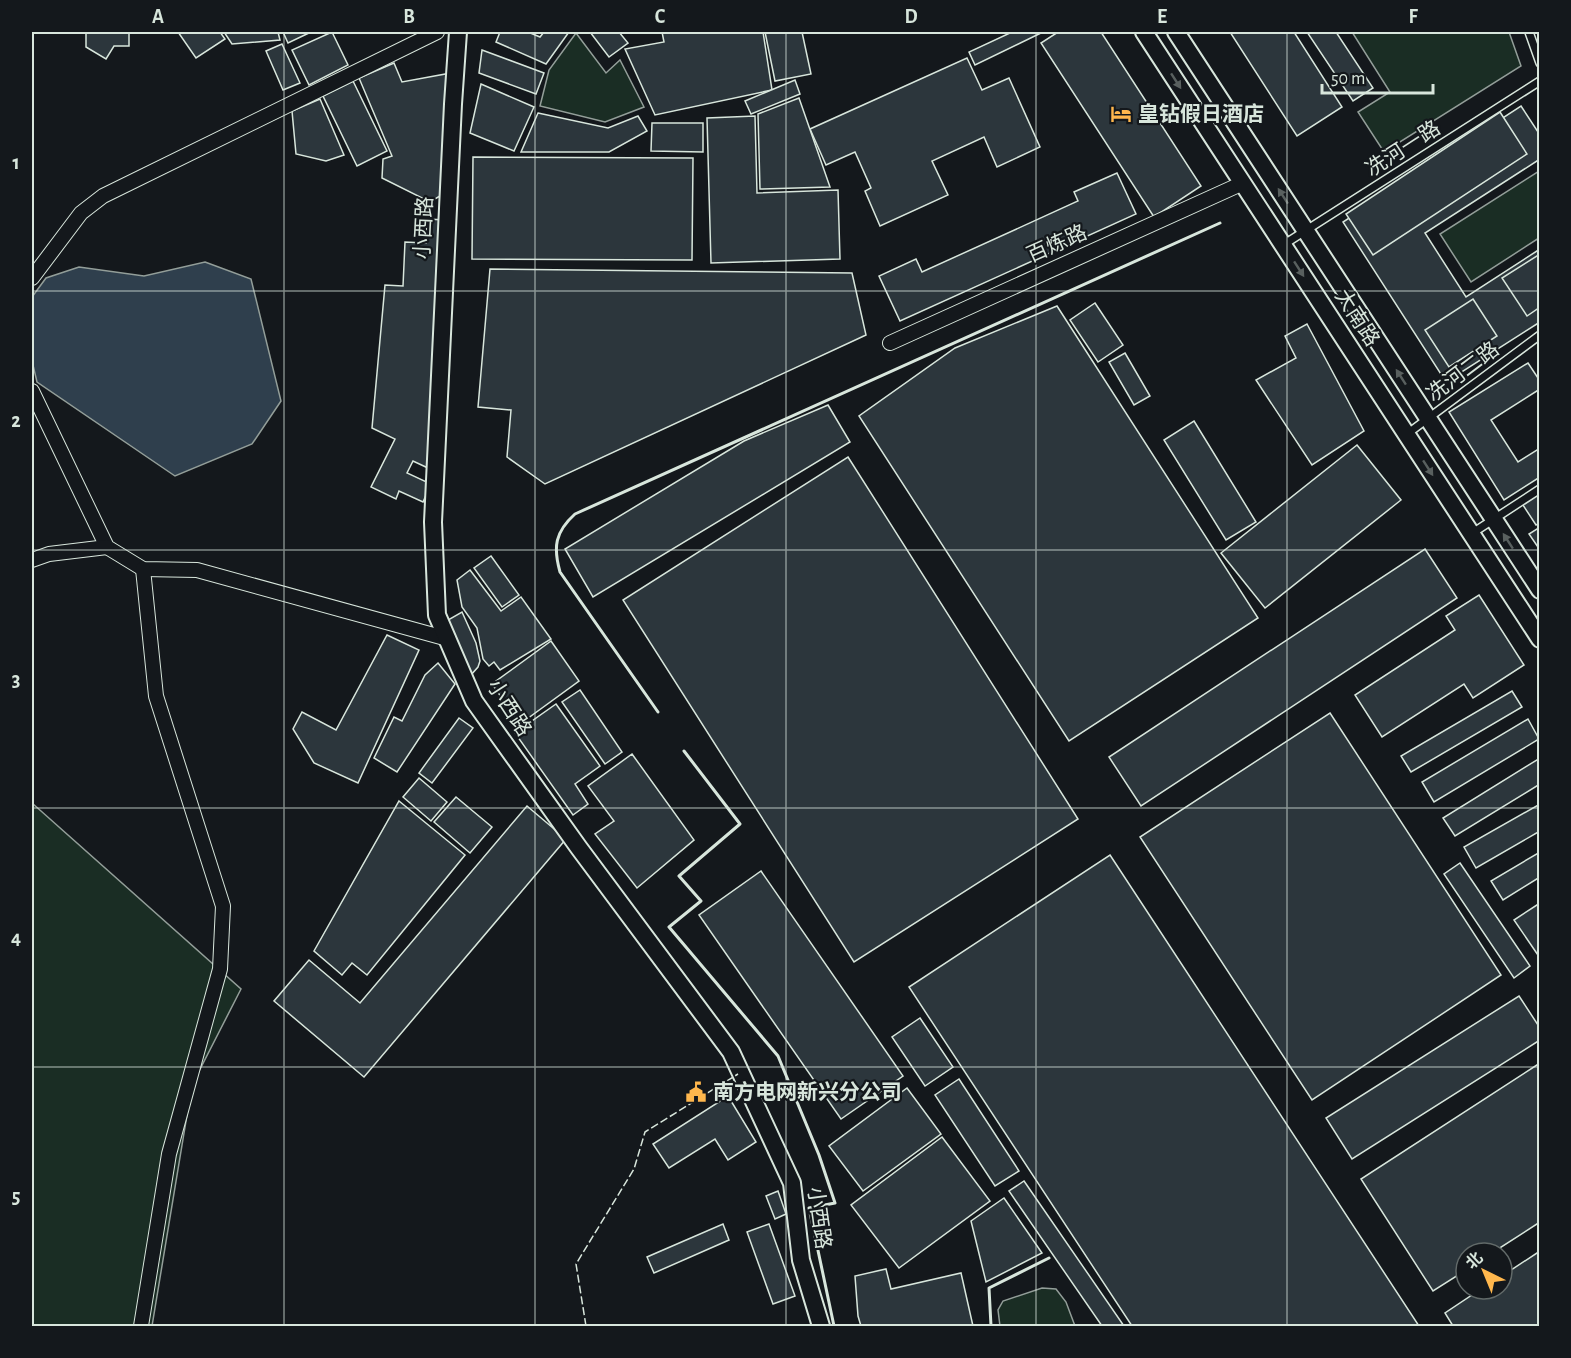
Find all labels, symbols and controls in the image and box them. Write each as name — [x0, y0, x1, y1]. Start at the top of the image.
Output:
text: A — [152, 7, 164, 27]
text: B — [403, 7, 415, 27]
text: C — [655, 7, 666, 27]
text: D — [904, 7, 918, 27]
text: E — [1157, 7, 1167, 27]
text: F — [1408, 7, 1418, 27]
scale bar — [1322, 57, 1433, 95]
text: 50 m — [1331, 70, 1365, 88]
one-way arrow — [1171, 72, 1182, 89]
hotel icon: 皇钻假日酒店 — [1109, 102, 1133, 126]
place label: 皇钻假日酒店 — [1138, 103, 1264, 125]
street label: 冼河一路 — [1362, 116, 1444, 181]
text: 1 — [12, 153, 20, 173]
one-way arrow — [1277, 189, 1289, 205]
street label: 小西路 — [411, 196, 436, 260]
street label: 百炼路 — [1024, 221, 1090, 266]
one-way arrow — [1293, 261, 1304, 277]
street label: 大南路 — [1331, 285, 1384, 350]
street label: 冼河二路 — [1423, 338, 1503, 406]
one-way arrow — [1396, 369, 1407, 385]
text: 2 — [11, 411, 21, 431]
one-way arrow — [1423, 460, 1434, 476]
one-way arrow — [1502, 532, 1513, 549]
text: 3 — [12, 670, 20, 690]
street label: 小西路 — [483, 675, 536, 740]
text: 4 — [11, 928, 21, 948]
public building icon: 南方电网新兴分公司 — [684, 1080, 708, 1104]
place label: 南方电网新兴分公司 — [713, 1080, 902, 1103]
street label: 小西路 — [804, 1185, 835, 1251]
text: 5 — [12, 1187, 20, 1207]
north arrow — [1454, 1241, 1514, 1301]
text: 北 — [1462, 1249, 1486, 1272]

